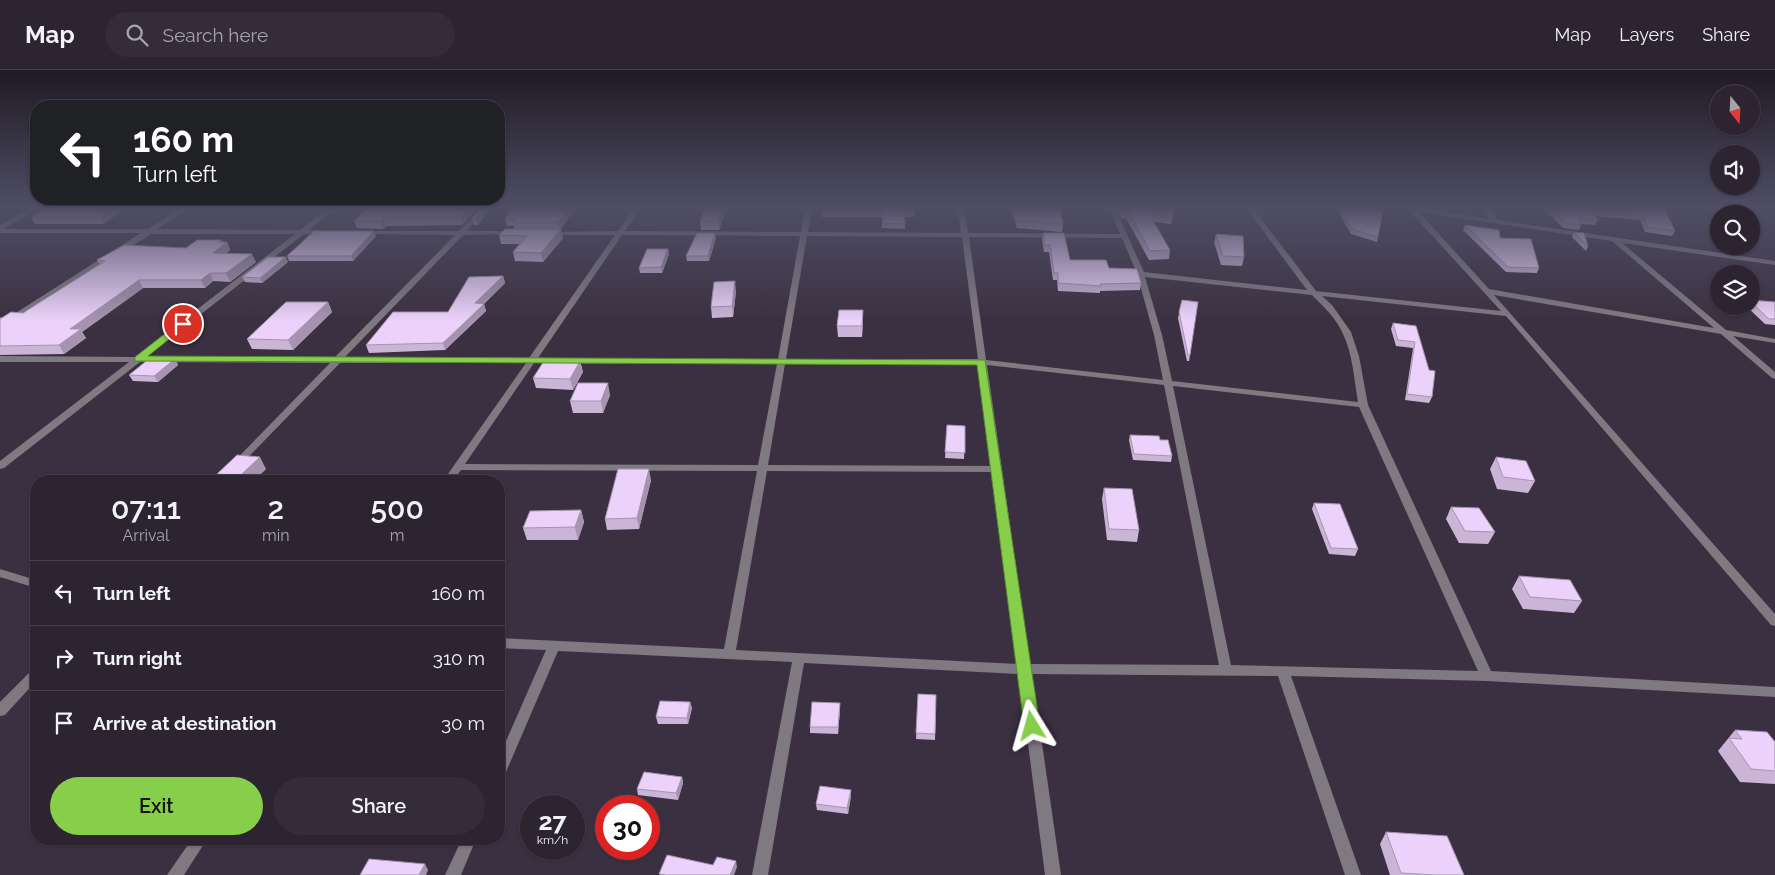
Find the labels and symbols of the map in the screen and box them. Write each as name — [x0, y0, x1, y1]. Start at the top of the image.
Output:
north arrow — [1710, 85, 1760, 135]
pin — [162, 303, 204, 345]
position arrow — [1005, 699, 1057, 751]
speed limit sign: 30 — [595, 795, 660, 860]

